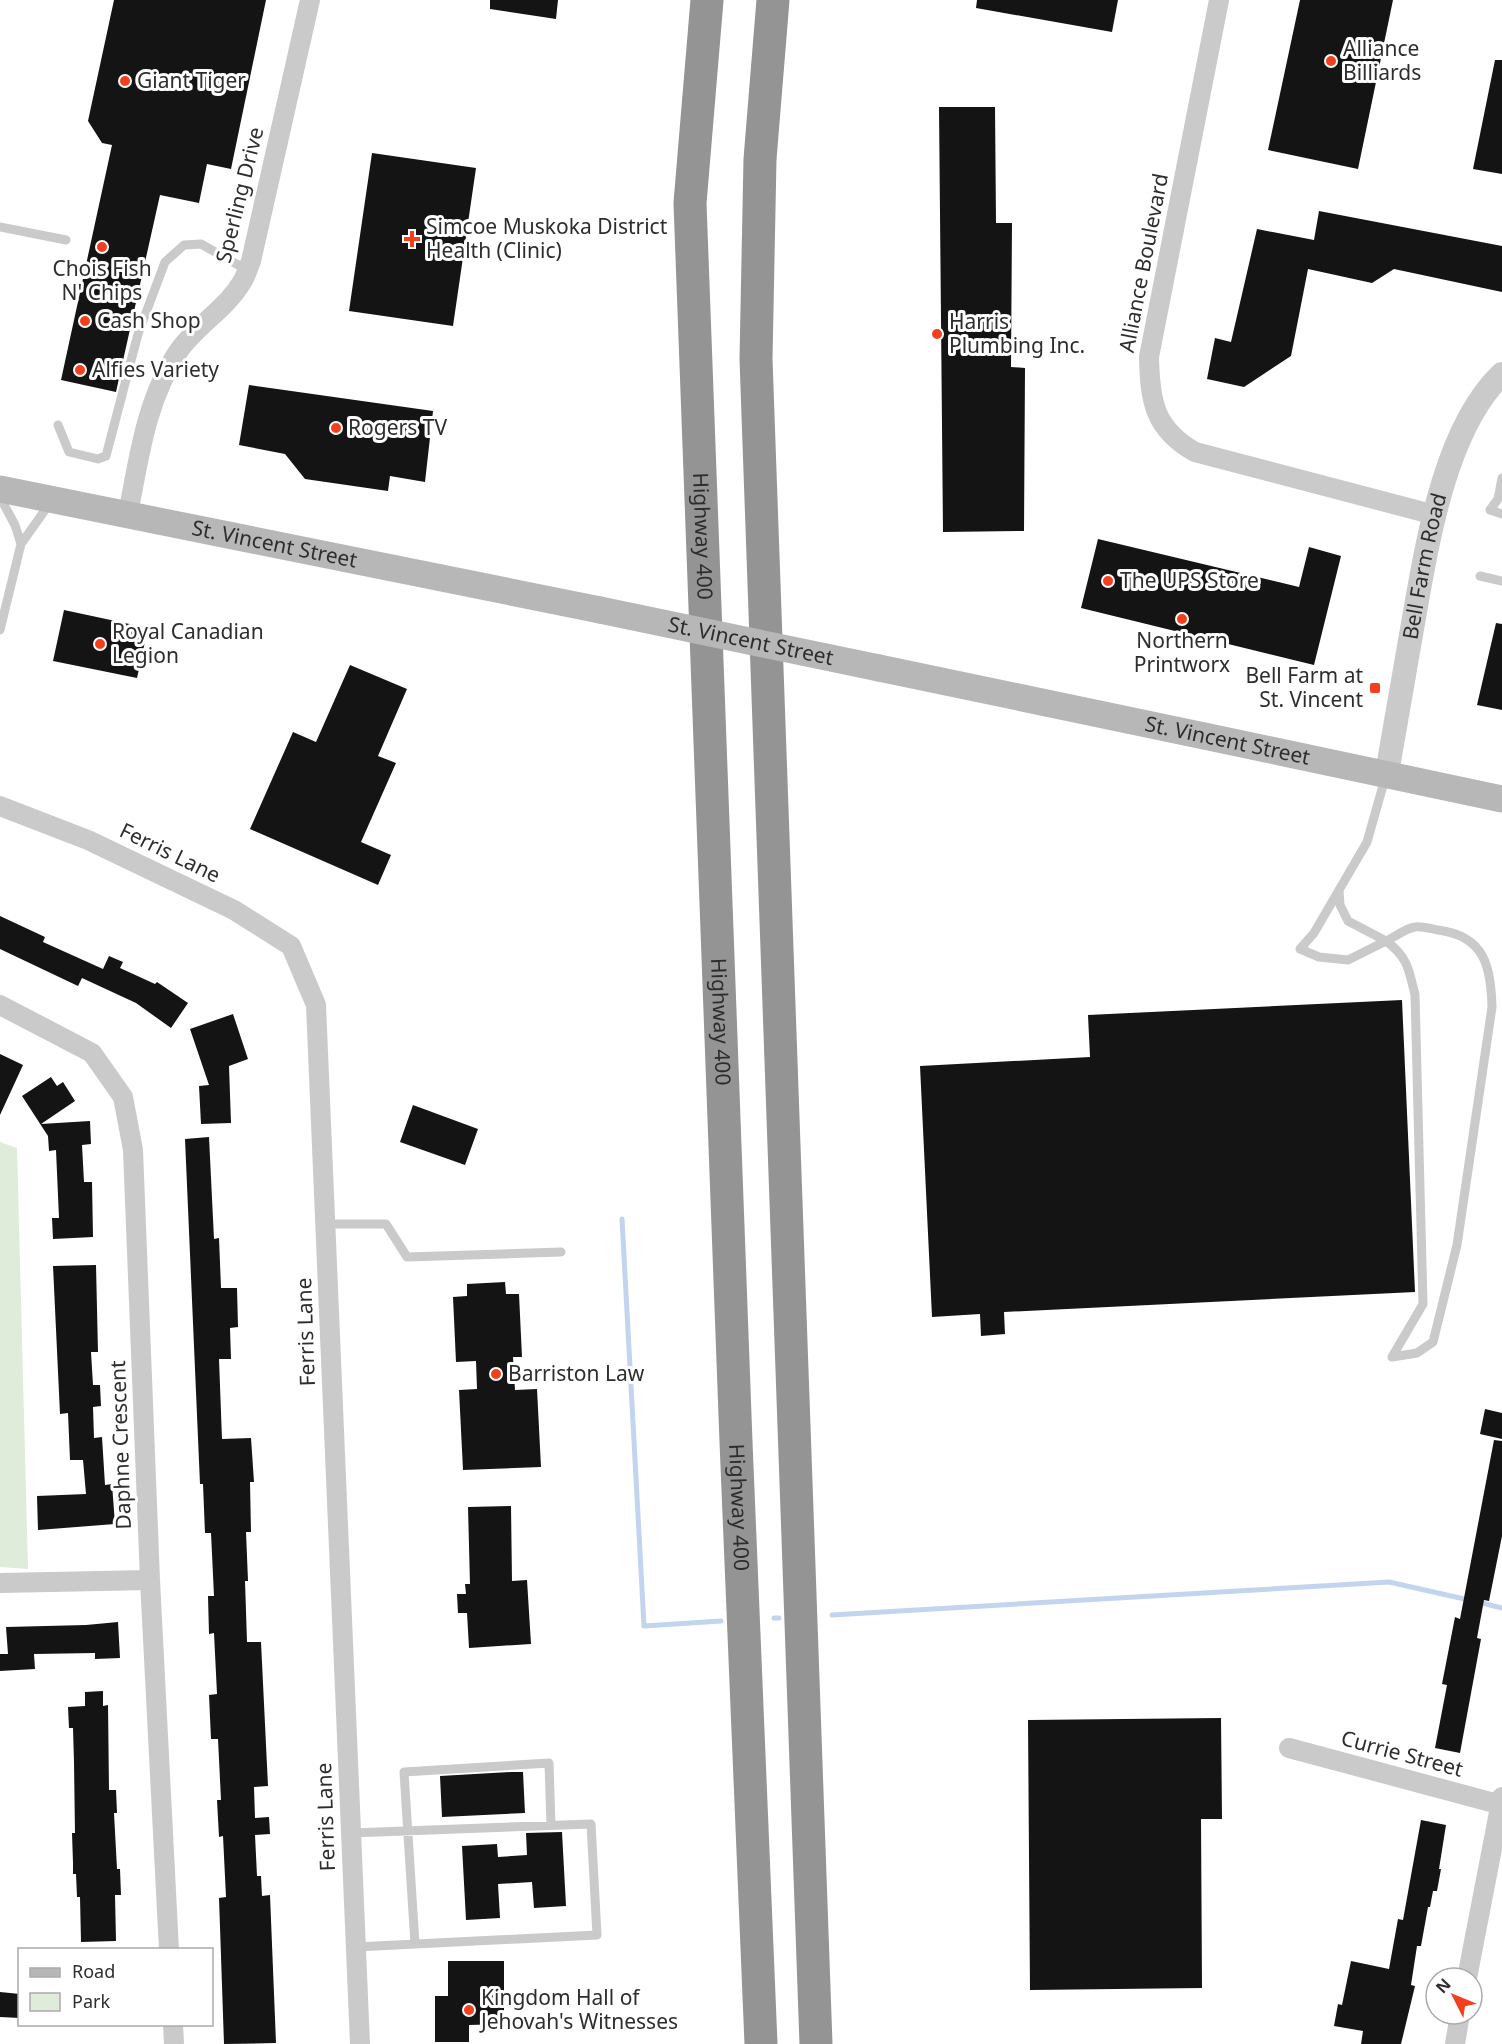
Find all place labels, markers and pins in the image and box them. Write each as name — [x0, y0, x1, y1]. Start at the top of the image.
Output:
place label: Alliance Billiards — [1343, 34, 1421, 86]
marker: Alliance Billiards — [1324, 54, 1338, 68]
place label: Giant Tiger — [137, 66, 246, 94]
marker: Giant Tiger — [118, 74, 132, 88]
place label: Simcoe Muskoka District Health (Clinic) — [426, 212, 668, 264]
marker: Simcoe Muskoka District Health (Clinic) — [403, 230, 421, 248]
marker: Chois Fish N' Chips — [95, 240, 109, 254]
place label: Chois Fish N' Chips — [52, 254, 152, 306]
place label: Cash Shop — [97, 306, 201, 334]
place label: Harris Plumbing Inc. — [949, 307, 1085, 359]
marker: Cash Shop — [78, 314, 92, 328]
marker: Harris Plumbing Inc. — [930, 327, 944, 341]
place label: Alfies Variety — [92, 355, 219, 383]
marker: Alfies Variety — [73, 363, 87, 377]
place label: Rogers TV — [348, 413, 447, 441]
marker: Rogers TV — [329, 421, 343, 435]
place label: The UPS Store — [1120, 566, 1259, 594]
marker: The UPS Store — [1101, 574, 1115, 588]
marker: Northern Printworx — [1175, 612, 1189, 626]
place label: Royal Canadian Legion — [112, 617, 264, 669]
place label: Northern Printworx — [1134, 626, 1230, 678]
marker: Royal Canadian Legion — [93, 637, 107, 651]
place label: Bell Farm at St. Vincent — [1245, 661, 1363, 713]
marker: Bell Farm at St. Vincent — [1368, 681, 1382, 695]
place label: Barriston Law — [508, 1359, 645, 1387]
marker: Barriston Law — [489, 1367, 503, 1381]
place label: Kingdom Hall of Jehovah's Witnesses — [479, 1983, 678, 2035]
marker: Kingdom Hall of Jehovah's Witnesses — [462, 2003, 476, 2017]

